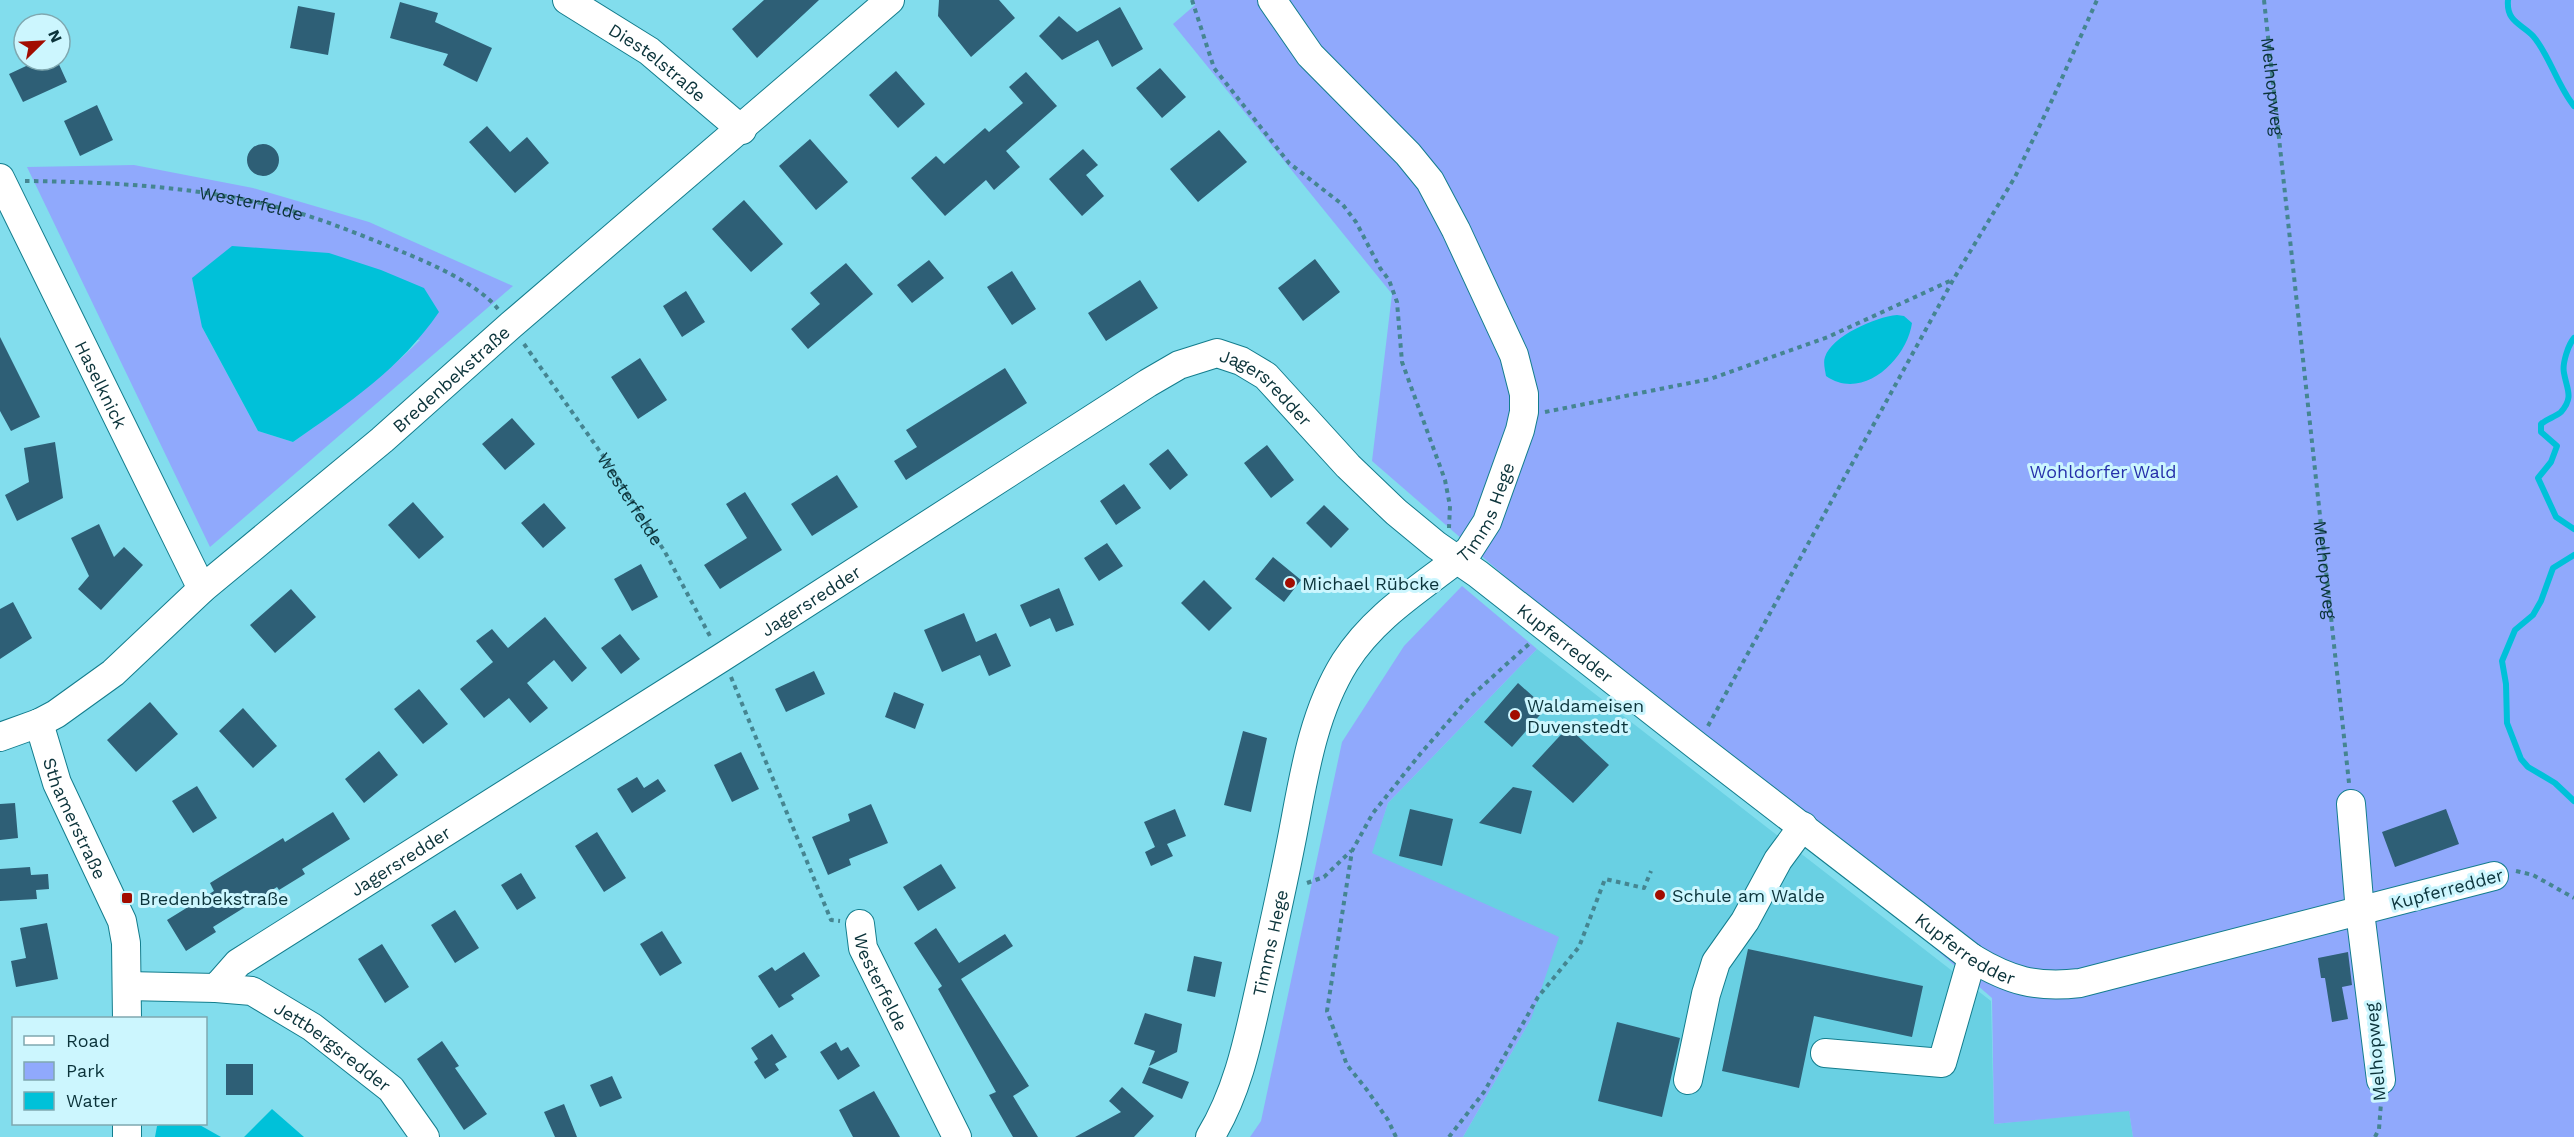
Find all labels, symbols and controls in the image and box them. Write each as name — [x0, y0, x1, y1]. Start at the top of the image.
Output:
north arrow — [12, 12, 72, 72]
street label: Diestelstraße — [605, 18, 711, 106]
text: N — [44, 27, 66, 45]
street label: Melhopweg — [2258, 36, 2289, 137]
street label: Westerfelde — [198, 181, 306, 224]
street label: Bredenbekstraße — [388, 321, 514, 436]
street label: Haselknick — [71, 337, 132, 432]
street label: Jagersredder — [1217, 344, 1317, 430]
street label: Westerfelde — [593, 448, 668, 549]
street label: Timms Hege — [1453, 459, 1518, 566]
park label: Wohldorfer Wald — [2030, 461, 2176, 482]
street label: Melhopweg — [2310, 519, 2342, 620]
street label: Jagersredder — [757, 561, 864, 640]
place label: Michael Rübcke — [1302, 573, 1439, 594]
marker: Michael Rübcke — [1283, 576, 1297, 590]
street label: Kupferredder — [1513, 599, 1618, 687]
place label: Waldameisen Duvenstedt — [1527, 695, 1644, 737]
marker: Waldameisen Duvenstedt — [1508, 708, 1522, 722]
street label: Sthamerstraße — [39, 755, 111, 882]
street label: Jagersredder — [346, 821, 454, 900]
street label: Kupferredder — [2388, 864, 2506, 914]
place label: Schule am Walde — [1672, 885, 1825, 906]
place label: Bredenbekstraße — [139, 888, 289, 909]
street label: Timms Hege — [1248, 888, 1292, 998]
marker: Schule am Walde — [1653, 888, 1667, 902]
marker: Bredenbekstraße — [120, 891, 134, 905]
street label: Kupferredder — [1911, 908, 2018, 988]
street label: Westerfelde — [851, 931, 913, 1034]
street label: Jettbergsredder — [271, 996, 395, 1096]
street label: Melhopweg — [2360, 1001, 2390, 1102]
legend — [12, 1017, 207, 1125]
text: Road — [66, 1030, 110, 1051]
text: Park — [66, 1060, 105, 1081]
text: Water — [66, 1090, 118, 1111]

